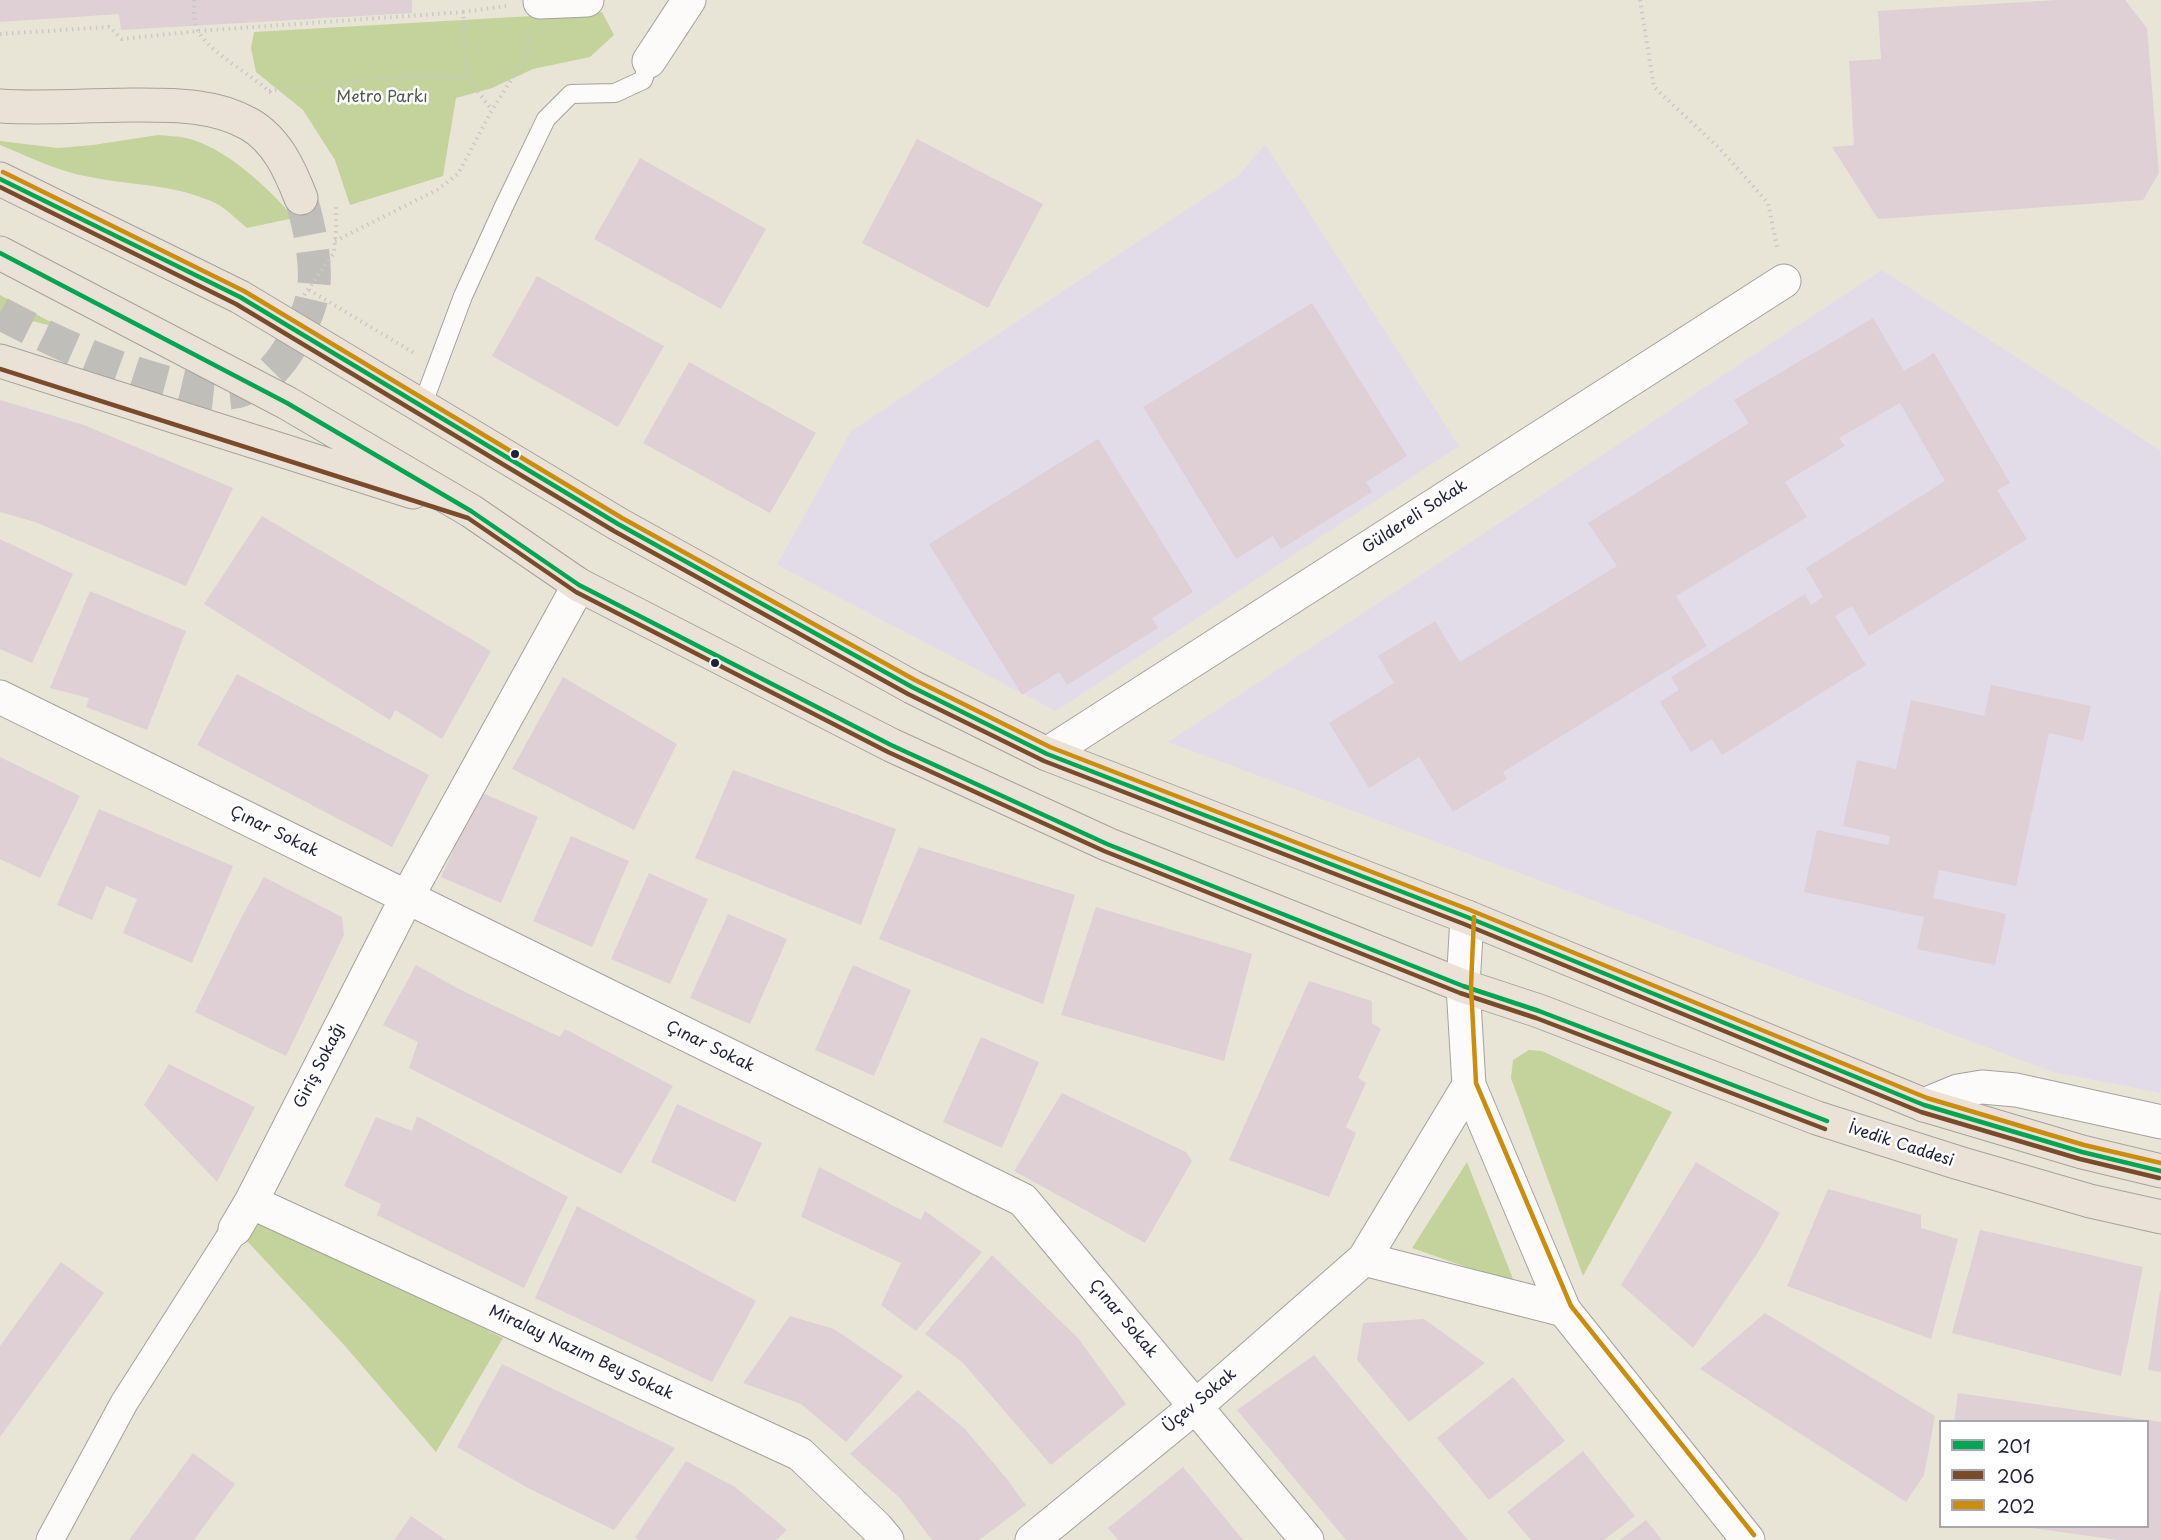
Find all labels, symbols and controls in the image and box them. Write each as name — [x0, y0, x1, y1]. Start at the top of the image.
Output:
park label: Metro Parkı — [336, 88, 428, 108]
unlabelled marker — [509, 448, 521, 460]
street label: Güldereli Sokak — [1359, 476, 1471, 558]
unlabelled marker — [709, 657, 721, 669]
street label: Çınar Sokak — [226, 802, 322, 862]
street label: Çınar Sokak — [662, 1017, 758, 1077]
street label: Giriş Sokağı — [290, 1020, 350, 1112]
street label: İvedik Caddesi — [1846, 1119, 1956, 1171]
street label: Çınar Sokak — [1085, 1276, 1161, 1362]
street label: Miralay Nazım Bey Sokak — [486, 1302, 676, 1404]
street label: Üçev Sokak — [1159, 1365, 1241, 1437]
legend — [1939, 1420, 2149, 1528]
text: 201 — [1997, 1432, 2031, 1459]
text: 206 — [1997, 1462, 2035, 1489]
text: 202 — [1997, 1492, 2035, 1519]

